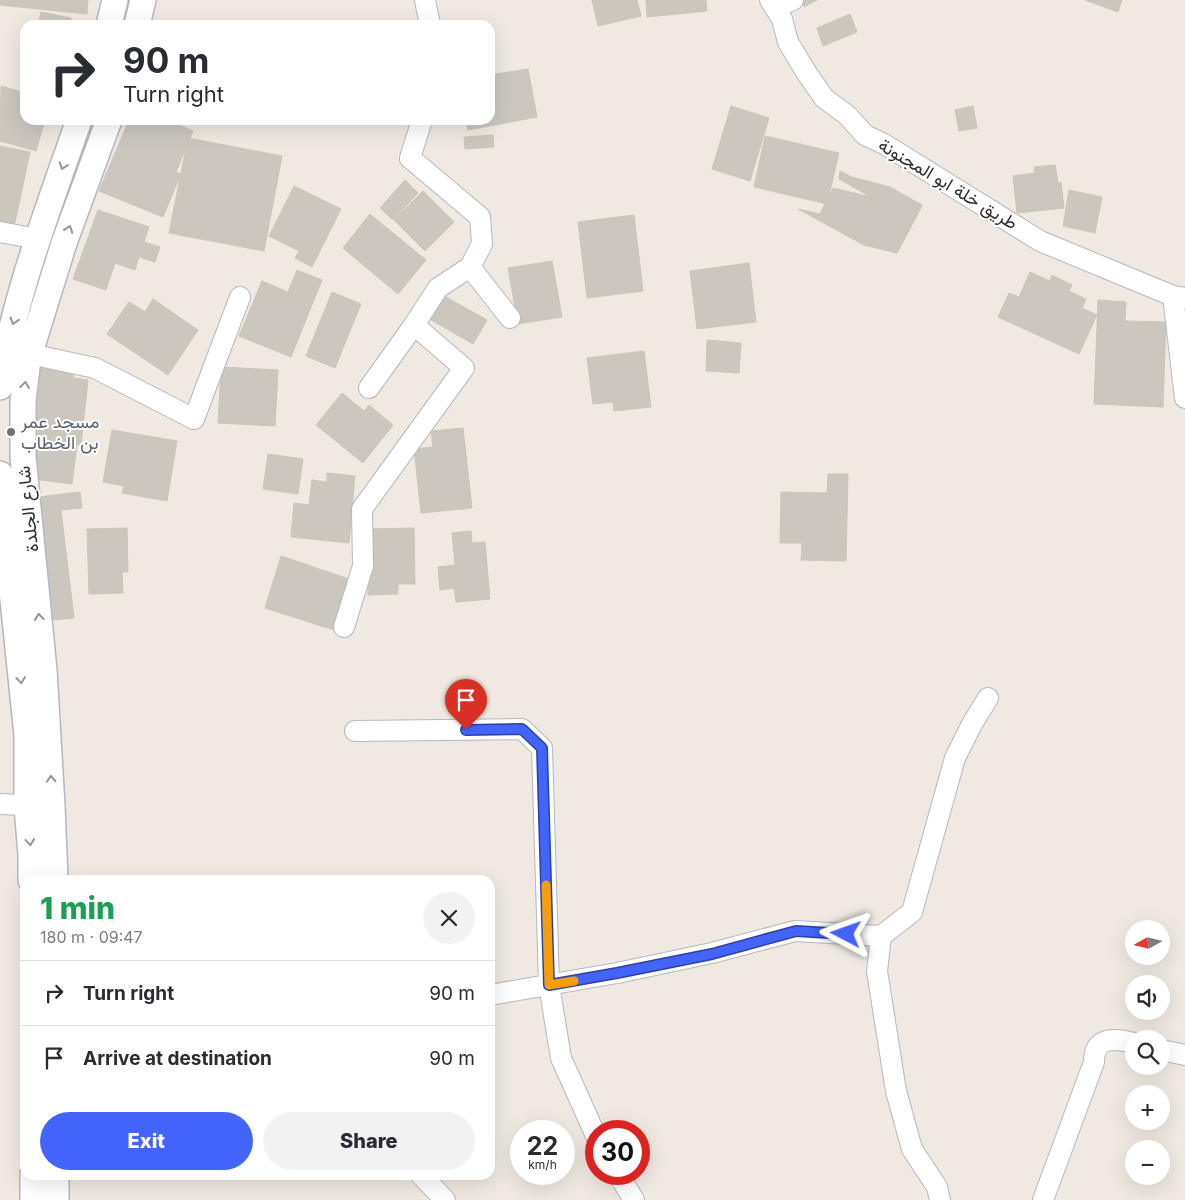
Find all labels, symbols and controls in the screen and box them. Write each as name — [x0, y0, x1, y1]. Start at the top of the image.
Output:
text: 90 m — [123, 39, 210, 81]
icon: right — [40, 40, 105, 105]
text: Turn right — [123, 81, 224, 107]
street label: طريق خلة ابو المجنونة — [874, 134, 1022, 234]
one-way arrow — [59, 161, 69, 170]
one-way arrow — [63, 225, 73, 234]
one-way arrow — [9, 316, 19, 324]
one-way arrow — [19, 381, 30, 389]
place label: مسجد عمر بن الخطاب — [20, 411, 99, 454]
marker: مسجد عمر بن الخطاب — [5, 426, 17, 438]
street label: شارع الجلدة — [13, 465, 44, 553]
one-way arrow — [34, 613, 45, 621]
one-way arrow — [15, 676, 26, 684]
pin — [445, 679, 487, 730]
icon: arrive — [452, 686, 480, 714]
one-way arrow — [45, 775, 56, 783]
one-way arrow — [24, 838, 35, 846]
text: 1 min — [40, 890, 115, 926]
button: close — [423, 892, 475, 944]
position arrow — [819, 907, 871, 959]
north arrow — [1125, 920, 1170, 965]
map controls — [1125, 920, 1170, 1185]
text: 180 m · 09:47 — [40, 927, 143, 947]
button: sound — [1125, 975, 1170, 1020]
icon: right — [40, 979, 68, 1007]
text: Turn right — [83, 982, 174, 1005]
text: 90 m — [429, 982, 475, 1005]
button: search — [1125, 1030, 1170, 1075]
icon: arrive — [40, 1044, 68, 1072]
text: Arrive at destination — [83, 1047, 272, 1070]
text: 90 m — [429, 1047, 475, 1070]
button: + — [1125, 1085, 1170, 1130]
button: Exit — [40, 1112, 253, 1170]
button: Share — [263, 1112, 475, 1170]
speed limit sign: 30 — [585, 1120, 650, 1185]
text: 22 — [527, 1131, 558, 1161]
button: − — [1125, 1140, 1170, 1185]
text: km/h — [528, 1157, 557, 1172]

